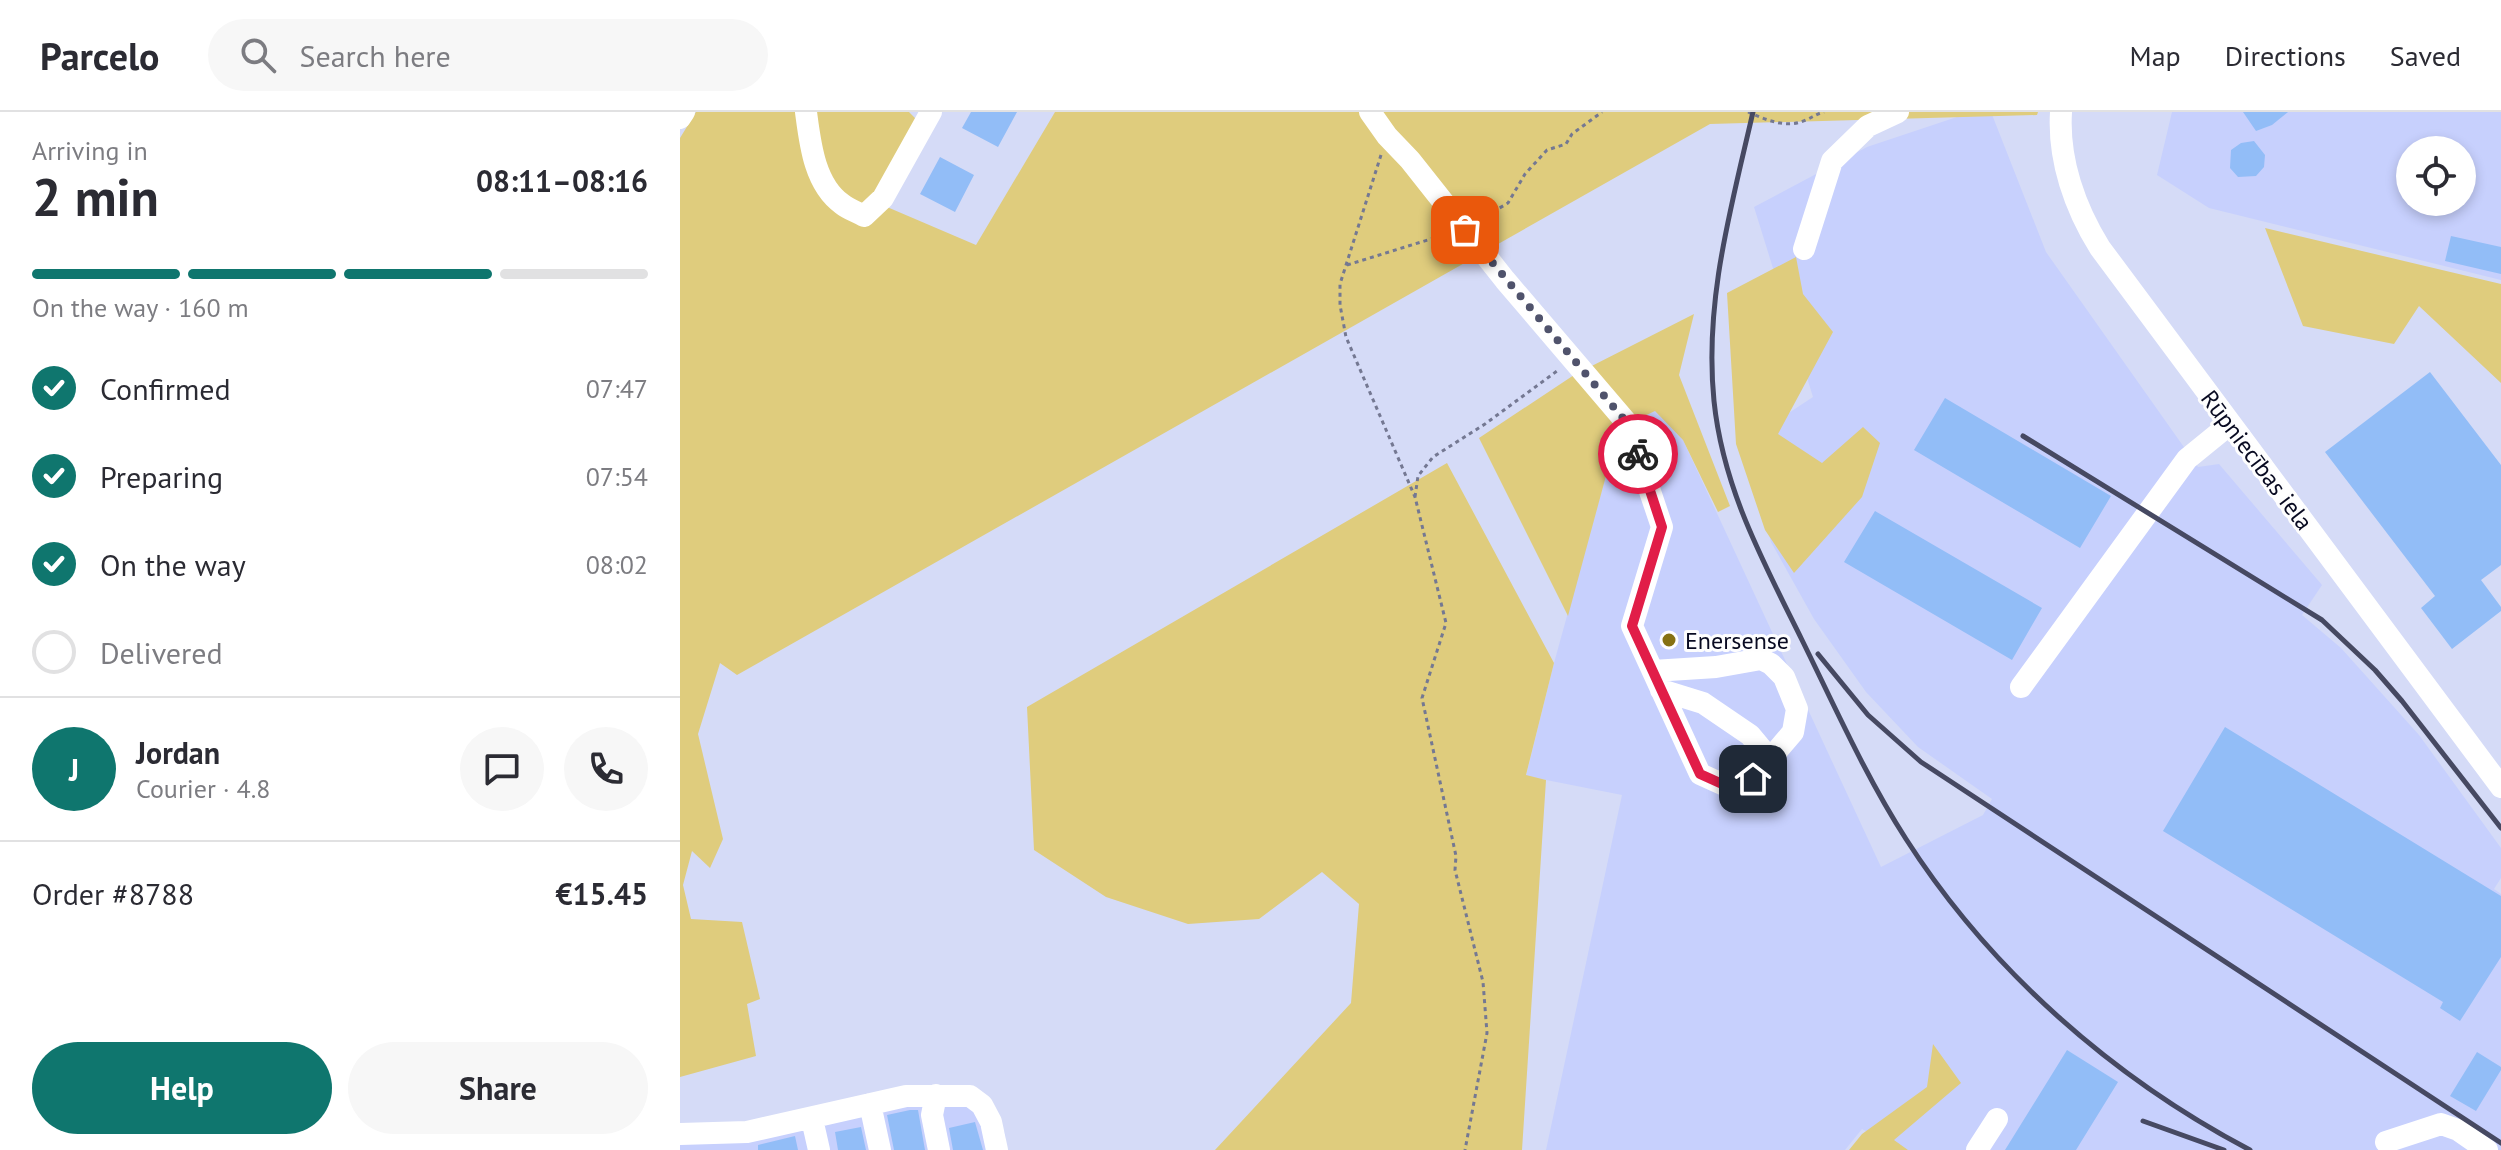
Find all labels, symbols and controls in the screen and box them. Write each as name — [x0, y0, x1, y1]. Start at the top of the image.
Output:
search box — [208, 19, 768, 91]
text: Parcelo — [40, 31, 160, 80]
icon: search — [236, 33, 280, 77]
text: Search here — [300, 36, 451, 75]
text: Map — [2130, 37, 2181, 74]
text: Directions — [2225, 37, 2346, 74]
text: Saved — [2390, 37, 2461, 74]
text: Arriving in — [32, 134, 148, 167]
map controls — [2396, 136, 2476, 216]
button: locate — [2396, 136, 2476, 216]
text: 08:11–08:16 — [476, 161, 648, 200]
text: 2 min — [32, 163, 159, 230]
pin — [1431, 196, 1499, 264]
icon: bag — [1443, 208, 1487, 252]
text: On the way · 160 m — [32, 291, 249, 324]
icon: check — [32, 366, 76, 410]
text: Confirmed — [100, 369, 231, 408]
text: 07:47 — [586, 372, 648, 405]
street label: Rūpniecības iela — [2194, 384, 2320, 536]
courier — [1598, 414, 1678, 494]
icon: bike — [1616, 432, 1660, 476]
icon: check — [32, 454, 76, 498]
text: Preparing — [100, 457, 223, 496]
text: 07:54 — [586, 460, 648, 493]
icon: check — [32, 542, 76, 586]
text: On the way — [100, 545, 246, 584]
text: 08:02 — [586, 548, 648, 581]
place label: Enersense — [1685, 625, 1789, 656]
marker: Enersense — [1660, 631, 1678, 649]
text: Delivered — [100, 633, 223, 672]
button: chat — [460, 727, 544, 811]
button: phone — [564, 727, 648, 811]
text: Jordan — [136, 733, 220, 772]
pin — [1719, 745, 1787, 813]
text: J — [69, 750, 79, 789]
icon: home — [1731, 757, 1775, 801]
text: Courier · 4.8 — [136, 772, 270, 805]
text: Order #8788 — [32, 874, 194, 913]
text: €15.45 — [556, 874, 648, 913]
button: Help — [32, 1042, 332, 1134]
button: Share — [348, 1042, 648, 1134]

